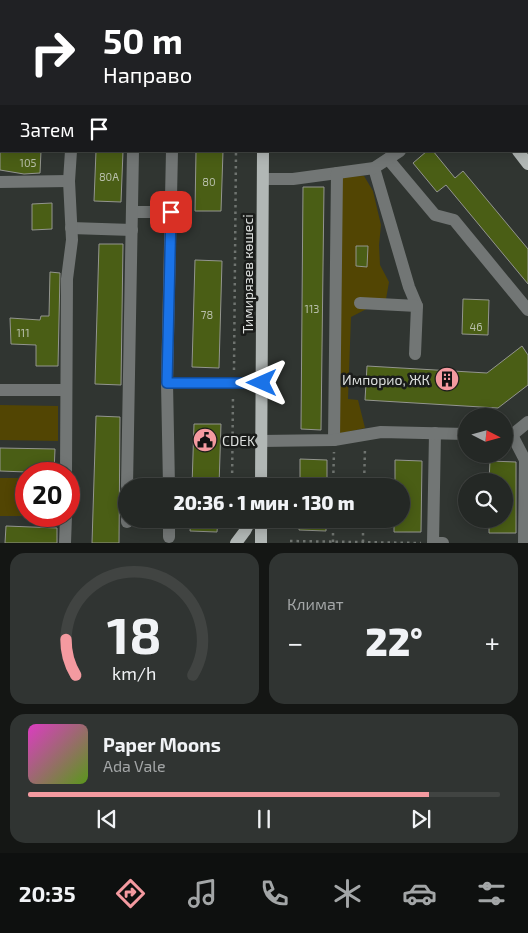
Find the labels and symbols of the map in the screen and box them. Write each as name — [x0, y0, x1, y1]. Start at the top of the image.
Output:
house number: 105 — [20, 156, 37, 169]
house number: 80А — [99, 170, 119, 183]
house number: 80 — [202, 175, 216, 188]
pin — [150, 191, 192, 233]
street label: Тимирязев көшесі — [239, 214, 256, 334]
house number: 113 — [305, 302, 319, 315]
house number: 78 — [201, 308, 213, 321]
house number: 46 — [469, 320, 483, 333]
house number: 111 — [16, 326, 30, 339]
position arrow — [235, 356, 287, 408]
building icon: Импорио, ЖК — [434, 366, 460, 392]
place label: Импорио, ЖК — [342, 371, 430, 388]
north arrow — [458, 408, 512, 462]
public building icon: CDEK — [192, 427, 218, 453]
place label: CDEK — [222, 432, 256, 449]
speed limit sign: 20 — [15, 462, 80, 527]

